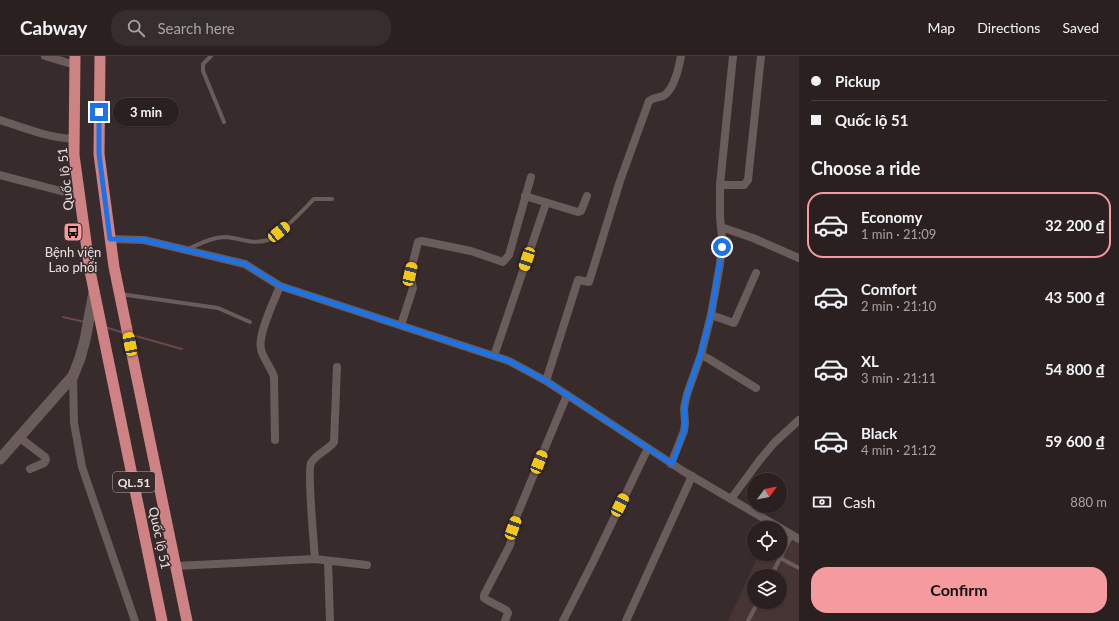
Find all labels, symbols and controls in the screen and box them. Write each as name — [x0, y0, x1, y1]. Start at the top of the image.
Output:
search box — [111, 10, 391, 46]
text: Cabway — [20, 16, 87, 39]
icon: search — [125, 17, 147, 39]
text: Search here — [157, 19, 235, 37]
text: Map — [928, 19, 955, 36]
text: Directions — [977, 19, 1040, 36]
text: Saved — [1062, 19, 1099, 36]
text: Pickup — [835, 72, 880, 90]
callout: 3 min — [113, 98, 179, 126]
route end — [90, 103, 108, 121]
text: 3 min — [130, 104, 162, 120]
text: Quốc lộ 51 — [835, 111, 908, 129]
street label: Quốc lộ 51 — [54, 147, 76, 211]
text: Choose a ride — [811, 157, 920, 179]
icon: car — [813, 207, 849, 243]
text: Economy — [861, 208, 922, 226]
text: 32 200 ₫ — [1045, 216, 1105, 234]
car — [266, 220, 292, 244]
bus stop icon: Bệnh viện Lao phổi — [62, 221, 84, 243]
text: 1 min · 21:09 — [861, 226, 936, 242]
route start — [713, 238, 731, 256]
place label: Bệnh viện Lao phổi — [45, 244, 101, 275]
car — [517, 246, 537, 272]
car — [401, 261, 419, 287]
icon: car — [813, 279, 849, 315]
text: Comfort — [861, 280, 917, 298]
text: 43 500 ₫ — [1045, 288, 1105, 306]
text: 2 min · 21:10 — [861, 298, 936, 314]
car — [122, 331, 138, 357]
icon: car — [813, 351, 849, 387]
text: XL — [861, 352, 879, 370]
text: 54 800 ₫ — [1045, 360, 1105, 378]
text: 3 min · 21:11 — [861, 370, 936, 386]
icon: car — [813, 423, 849, 459]
text: Black — [861, 424, 897, 442]
text: 59 600 ₫ — [1045, 432, 1105, 450]
text: 4 min · 21:12 — [861, 442, 936, 458]
car — [529, 449, 549, 475]
road number: QL.51 — [113, 472, 155, 492]
north arrow — [747, 473, 787, 513]
map controls — [747, 473, 787, 609]
icon: cash — [811, 491, 833, 513]
car — [609, 492, 631, 518]
text: Cash — [843, 493, 875, 511]
text: 880 m — [1070, 494, 1107, 510]
street label: Quốc lộ 51 — [146, 505, 174, 571]
car — [503, 515, 523, 541]
button: locate — [747, 521, 787, 561]
button: Confirm — [811, 567, 1107, 613]
button: layers — [747, 569, 787, 609]

